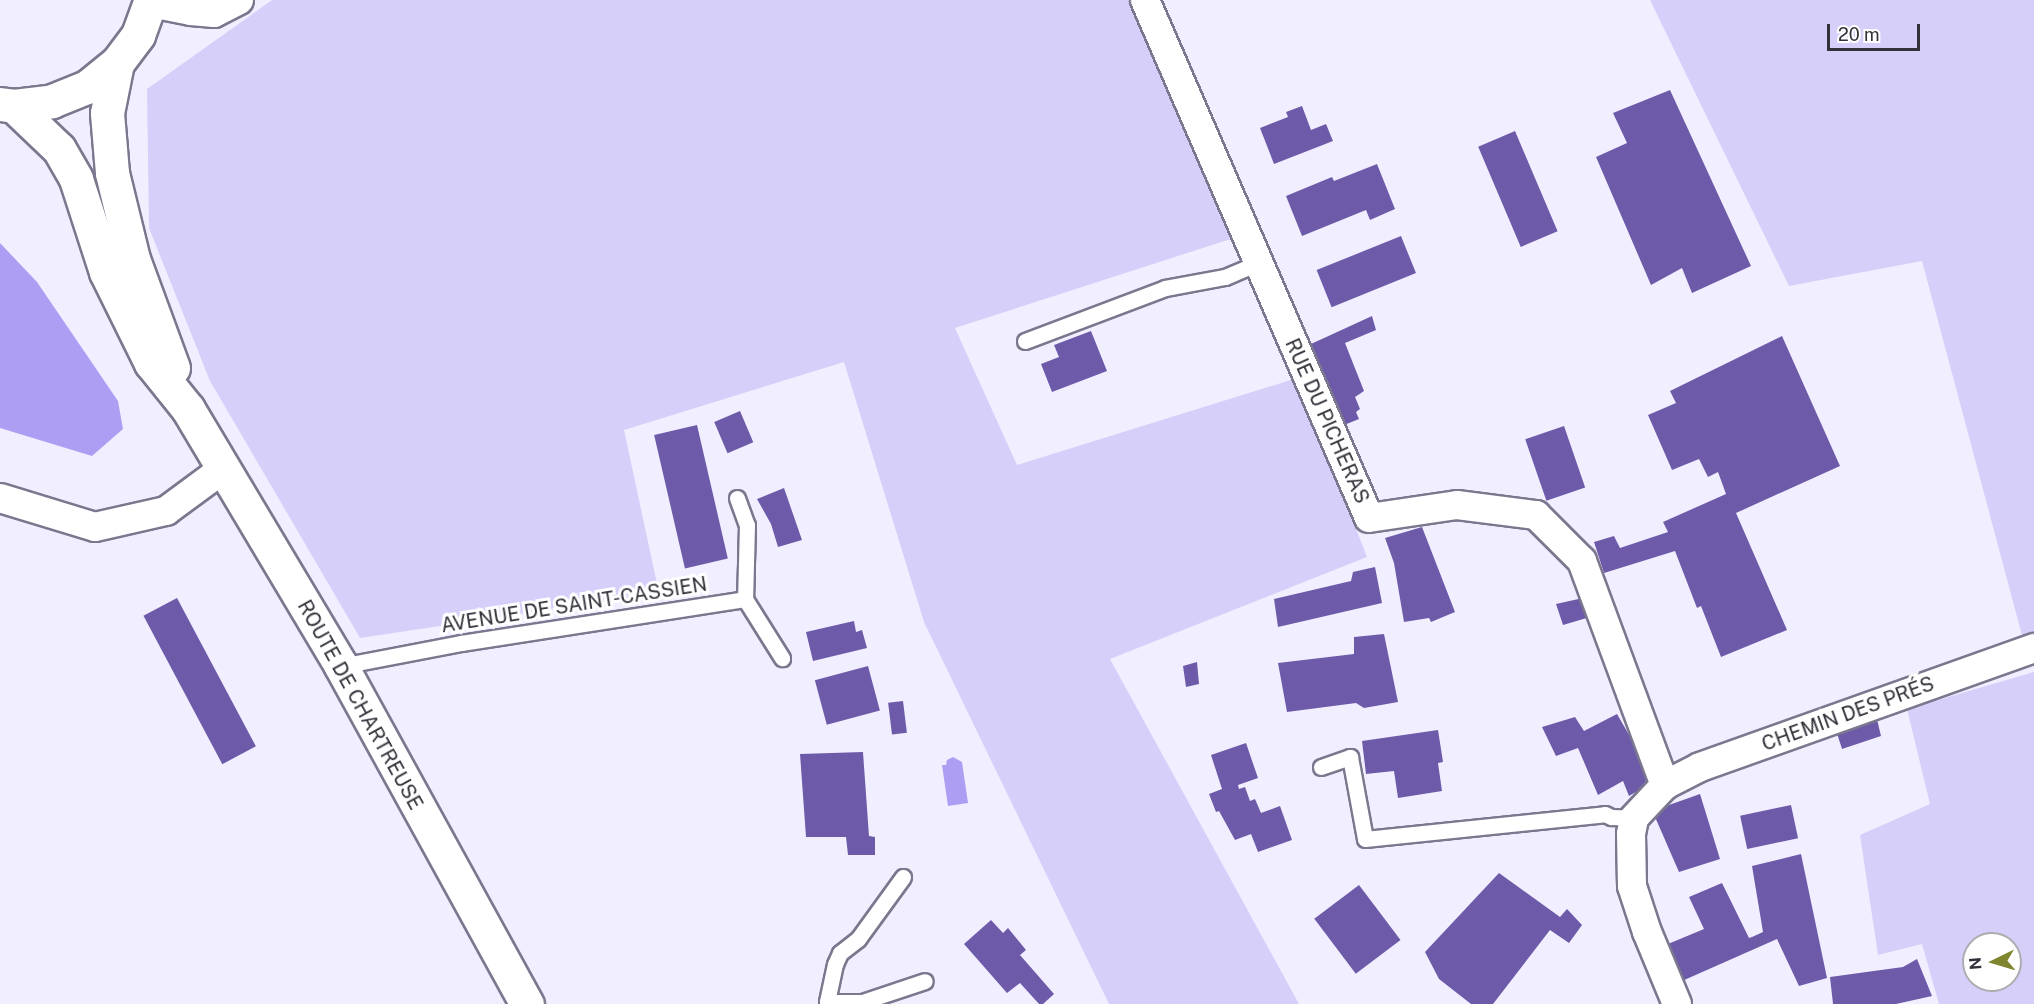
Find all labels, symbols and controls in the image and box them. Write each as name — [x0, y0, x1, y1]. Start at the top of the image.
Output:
scale bar — [1830, 12, 1923, 50]
text: 20 m — [1838, 24, 1880, 45]
street label: RUE DU PICHERAS — [1280, 335, 1374, 507]
street label: AVENUE DE SAINT-CASSIEN — [439, 572, 709, 638]
street label: ROUTE DE CHARTREUSE — [292, 596, 428, 814]
street label: CHEMIN DES PRÉS — [1759, 672, 1937, 756]
north arrow — [1962, 932, 2022, 992]
text: N — [1966, 956, 1986, 971]

